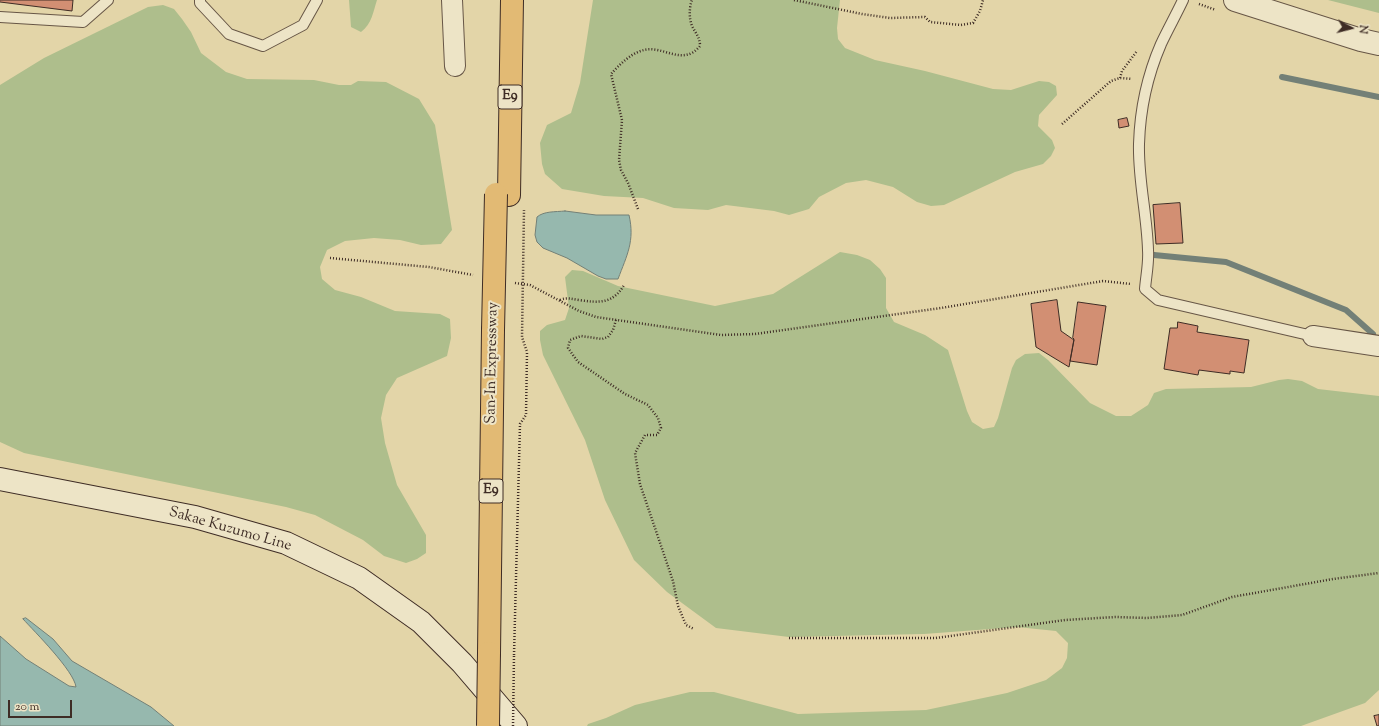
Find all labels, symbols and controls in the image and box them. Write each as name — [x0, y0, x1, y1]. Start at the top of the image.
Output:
north arrow — [1331, 8, 1371, 48]
text: N — [1354, 24, 1371, 35]
road number: E9 — [498, 85, 522, 109]
street label: San-In Expressway — [483, 302, 503, 424]
road number: E9 — [479, 479, 503, 503]
street label: Sakae Kuzumo Line — [167, 504, 293, 556]
scale bar — [10, 692, 74, 718]
text: 20 m — [15, 698, 39, 716]

